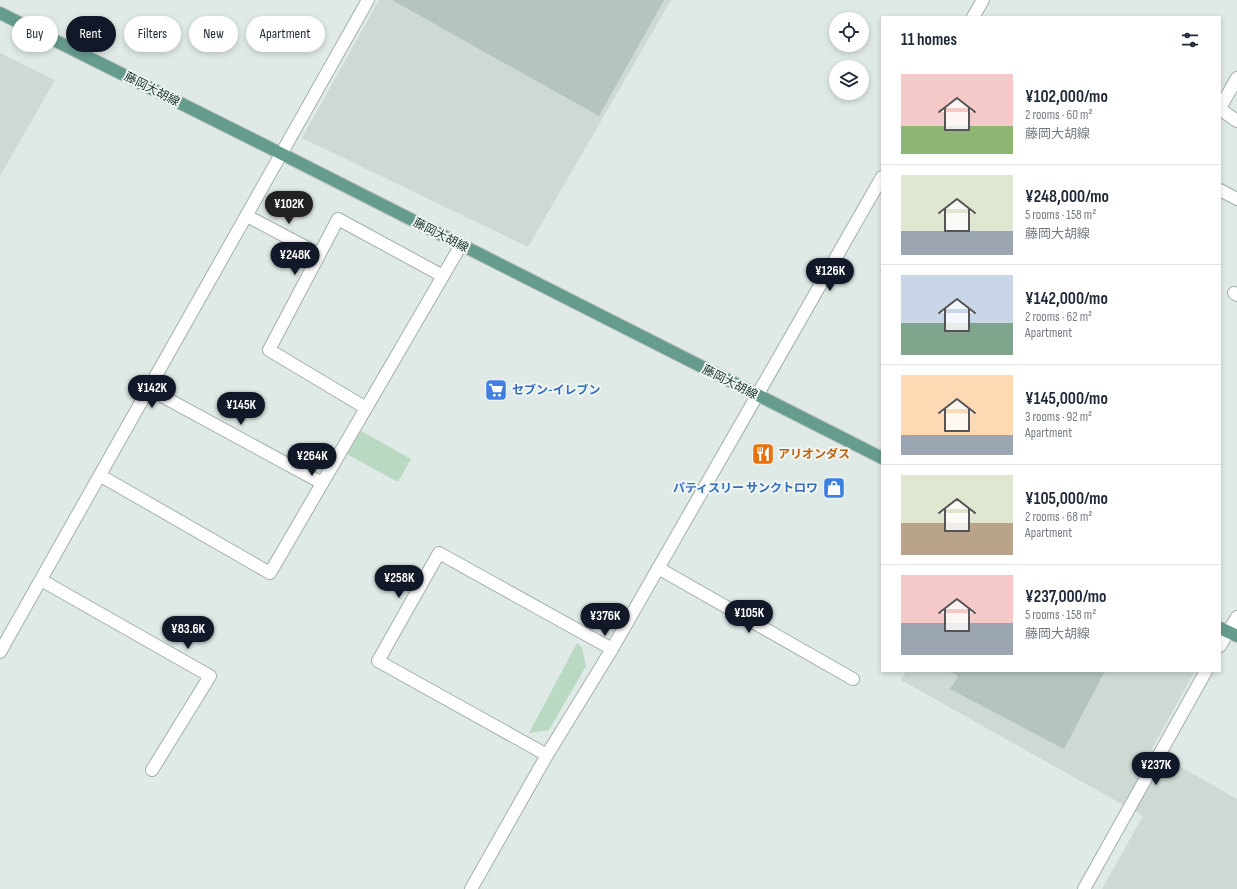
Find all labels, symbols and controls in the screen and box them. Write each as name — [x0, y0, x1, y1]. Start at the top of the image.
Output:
map controls — [829, 12, 869, 100]
button: locate — [829, 12, 869, 52]
chip: Buy — [12, 16, 58, 52]
chip: Rent — [66, 16, 116, 52]
chip: Filters — [124, 16, 181, 52]
chip: New — [189, 16, 238, 52]
chip: Apartment — [246, 16, 325, 52]
icon: filters — [1179, 29, 1201, 51]
text: 11 homes — [901, 30, 957, 50]
button: layers — [829, 60, 869, 100]
street label: 藤岡大胡線 — [122, 69, 182, 110]
text: ¥102,000/mo — [1025, 87, 1108, 107]
icon: home — [933, 90, 981, 138]
text: 2 rooms · 60 m² — [1025, 107, 1092, 123]
text: 藤岡大胡線 — [1025, 126, 1090, 142]
text: ¥248,000/mo — [1025, 187, 1109, 207]
pin: ¥102K — [261, 191, 317, 225]
icon: home — [933, 191, 981, 239]
text: ¥102K — [274, 196, 304, 212]
text: 5 rooms · 158 m² — [1025, 207, 1096, 223]
street label: 藤岡大胡線 — [411, 215, 471, 256]
text: 藤岡大胡線 — [1025, 226, 1090, 242]
pin: ¥248K — [267, 242, 323, 276]
text: ¥248K — [280, 247, 310, 263]
pin: ¥126K — [802, 258, 858, 292]
text: ¥126K — [815, 263, 845, 279]
text: ¥142,000/mo — [1025, 289, 1108, 309]
icon: home — [933, 291, 981, 339]
text: 2 rooms · 62 m² — [1025, 309, 1092, 325]
text: Apartment — [1025, 325, 1072, 341]
street label: 藤岡大胡線 — [700, 362, 760, 403]
pin: ¥142K — [124, 375, 180, 409]
supermarket icon: セブン-イレブン — [483, 377, 509, 403]
text: ¥142K — [137, 380, 167, 396]
place label: セブン-イレブン — [512, 383, 601, 398]
text: ¥145,000/mo — [1025, 389, 1108, 409]
icon: home — [933, 391, 981, 439]
pin: ¥145K — [213, 392, 269, 426]
text: ¥145K — [226, 397, 256, 413]
text: 3 rooms · 92 m² — [1025, 409, 1092, 425]
text: Apartment — [1025, 425, 1072, 441]
restaurant icon: アリオンダス — [750, 441, 776, 467]
pin: ¥264K — [284, 443, 340, 477]
place label: アリオンダス — [778, 447, 850, 462]
text: ¥264K — [296, 448, 328, 464]
shop icon: パティスリー サンクトロワ — [821, 475, 847, 501]
place label: パティスリー サンクトロワ — [673, 481, 818, 496]
text: ¥105,000/mo — [1025, 489, 1108, 509]
icon: home — [933, 491, 981, 539]
text: 2 rooms · 68 m² — [1025, 509, 1092, 525]
text: Apartment — [1025, 525, 1072, 541]
pin: ¥258K — [371, 565, 427, 599]
text: ¥258K — [384, 570, 414, 586]
text: ¥237,000/mo — [1025, 587, 1106, 607]
icon: home — [933, 591, 981, 639]
pin: ¥105K — [721, 600, 777, 634]
pin: ¥376K — [577, 603, 633, 637]
text: ¥105K — [734, 605, 764, 621]
text: 5 rooms · 158 m² — [1025, 607, 1096, 623]
text: ¥376K — [590, 608, 620, 624]
pin: ¥83.6K — [155, 616, 221, 650]
text: ¥83.6K — [171, 621, 205, 637]
text: 藤岡大胡線 — [1025, 626, 1090, 642]
pin: ¥237K — [1128, 752, 1184, 786]
text: ¥237K — [1141, 757, 1171, 773]

